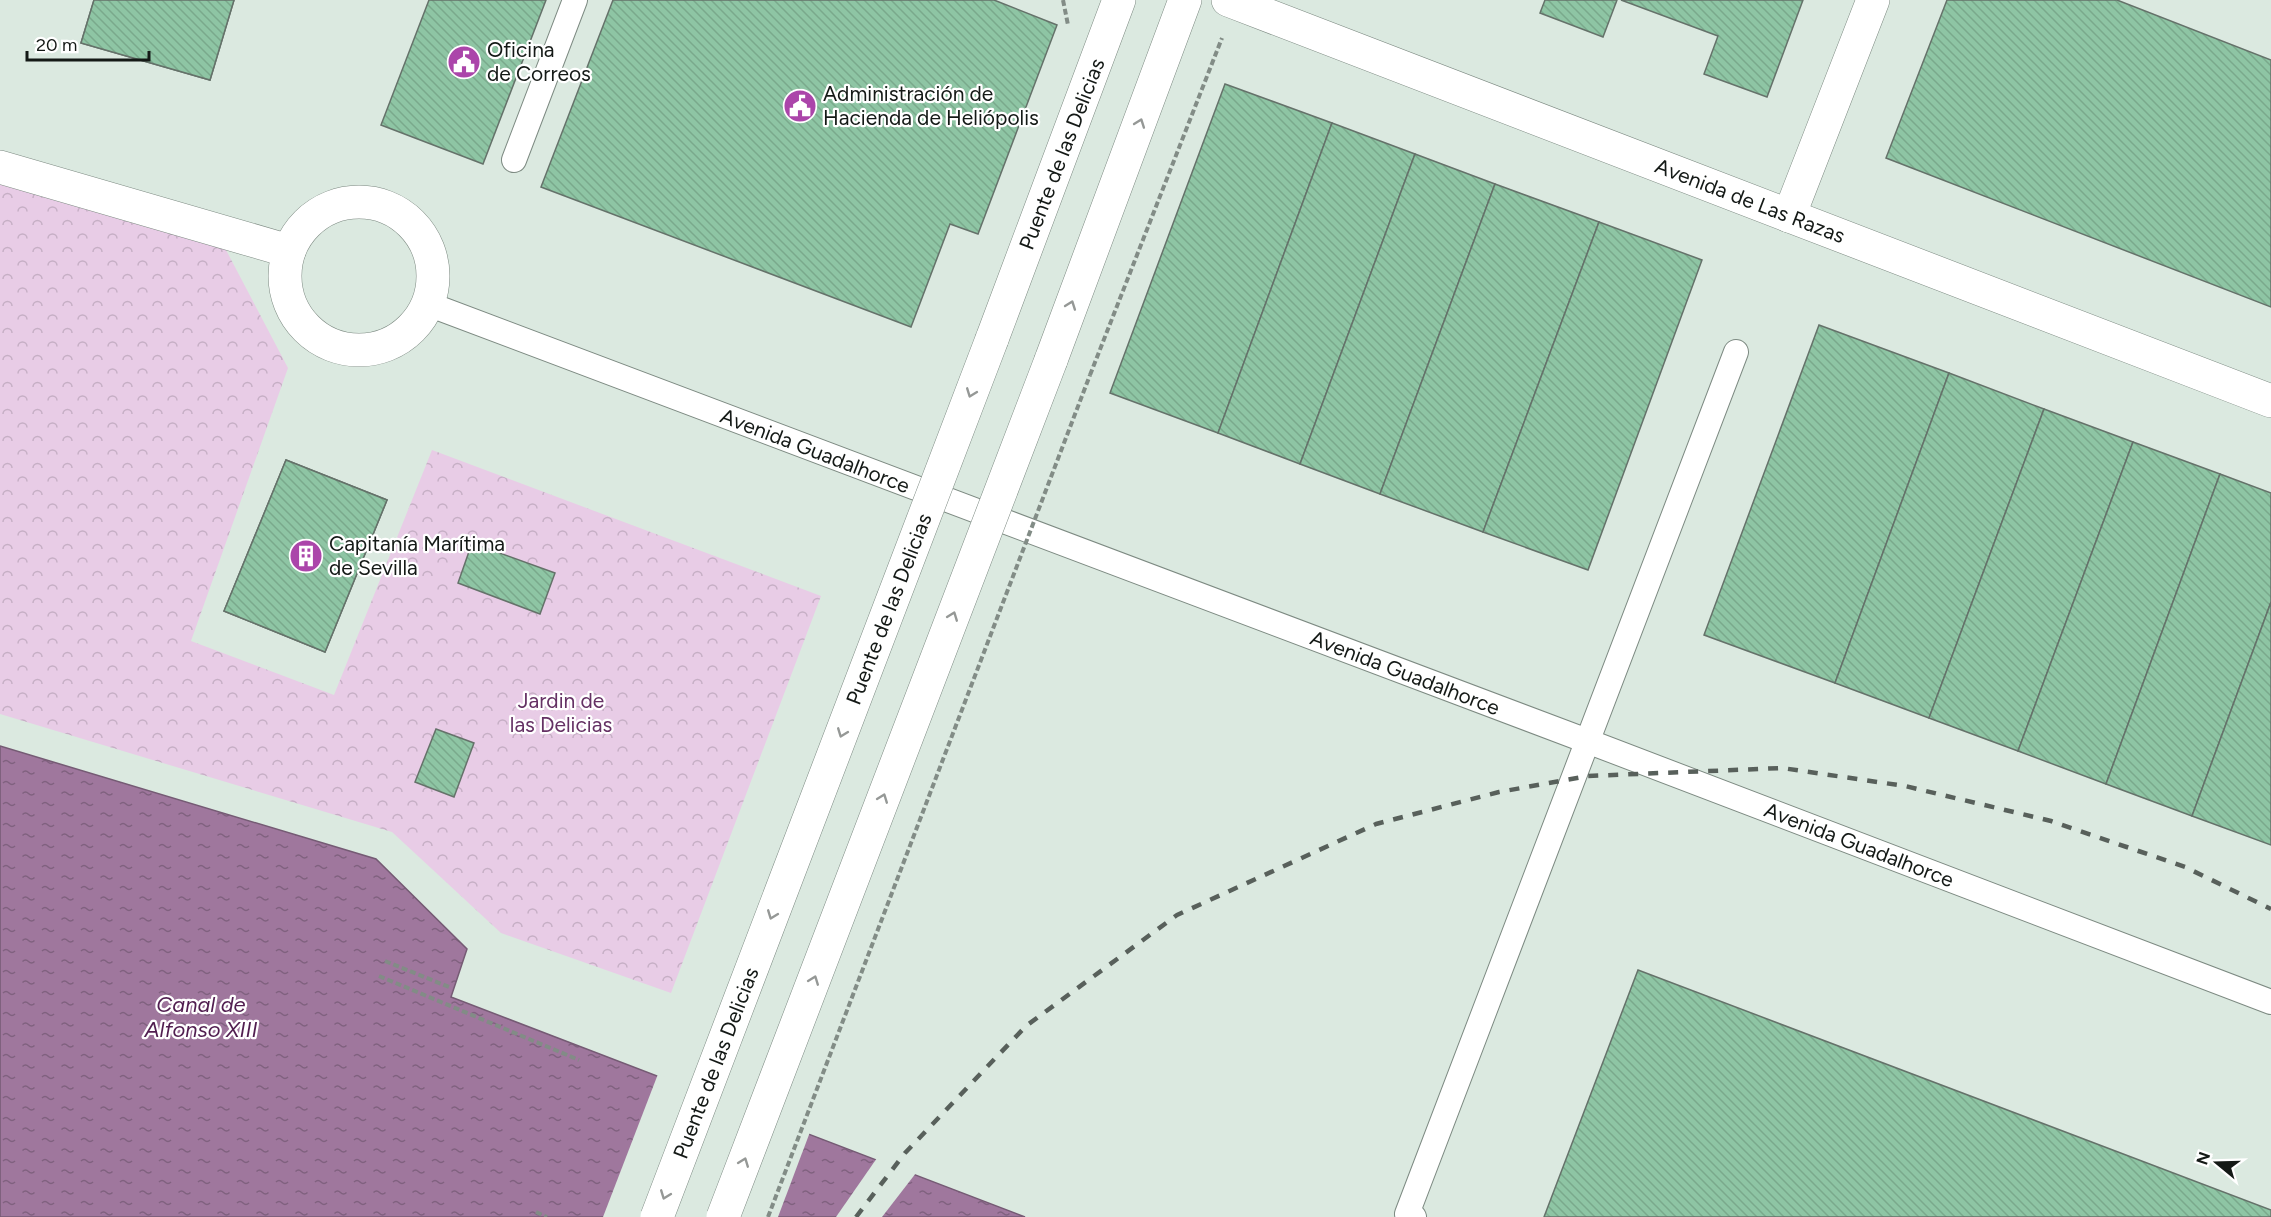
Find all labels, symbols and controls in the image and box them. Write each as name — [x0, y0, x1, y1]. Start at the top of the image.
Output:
scale bar — [27, 24, 148, 62]
text: 20 m — [36, 34, 77, 56]
place label: Oficina de Correos — [487, 37, 591, 86]
public building icon: Oficina de Correos — [446, 44, 482, 80]
street label: Puente de las Delicias — [1014, 55, 1110, 253]
place label: Administración de Hacienda de Heliópolis — [823, 81, 1039, 130]
public building icon: Administración de Hacienda de Heliópolis — [782, 88, 818, 124]
one-way arrow — [1132, 118, 1145, 129]
street label: Avenida de Las Razas — [1652, 153, 1849, 248]
one-way arrow — [1064, 301, 1077, 311]
one-way arrow — [966, 387, 978, 398]
street label: Avenida Guadalhorce — [717, 403, 913, 498]
street label: Puente de las Delicias — [841, 510, 937, 708]
place label: Capitanía Marítima de Sevilla — [329, 531, 505, 580]
building icon: Capitanía Marítima de Sevilla — [288, 538, 324, 574]
one-way arrow — [946, 611, 958, 622]
street label: Avenida Guadalhorce — [1307, 625, 1503, 720]
park label: Jardin de las Delicias — [510, 688, 612, 737]
one-way arrow — [837, 726, 849, 737]
one-way arrow — [876, 793, 889, 804]
street label: Avenida Guadalhorce — [1761, 797, 1957, 892]
one-way arrow — [767, 909, 780, 920]
street label: Puente de las Delicias — [668, 964, 764, 1162]
one-way arrow — [807, 975, 819, 986]
water label: Canal de Alfonso XIII — [144, 991, 257, 1043]
north arrow — [2187, 1133, 2247, 1193]
text: N — [2192, 1149, 2214, 1167]
one-way arrow — [737, 1158, 749, 1169]
one-way arrow — [660, 1189, 673, 1200]

